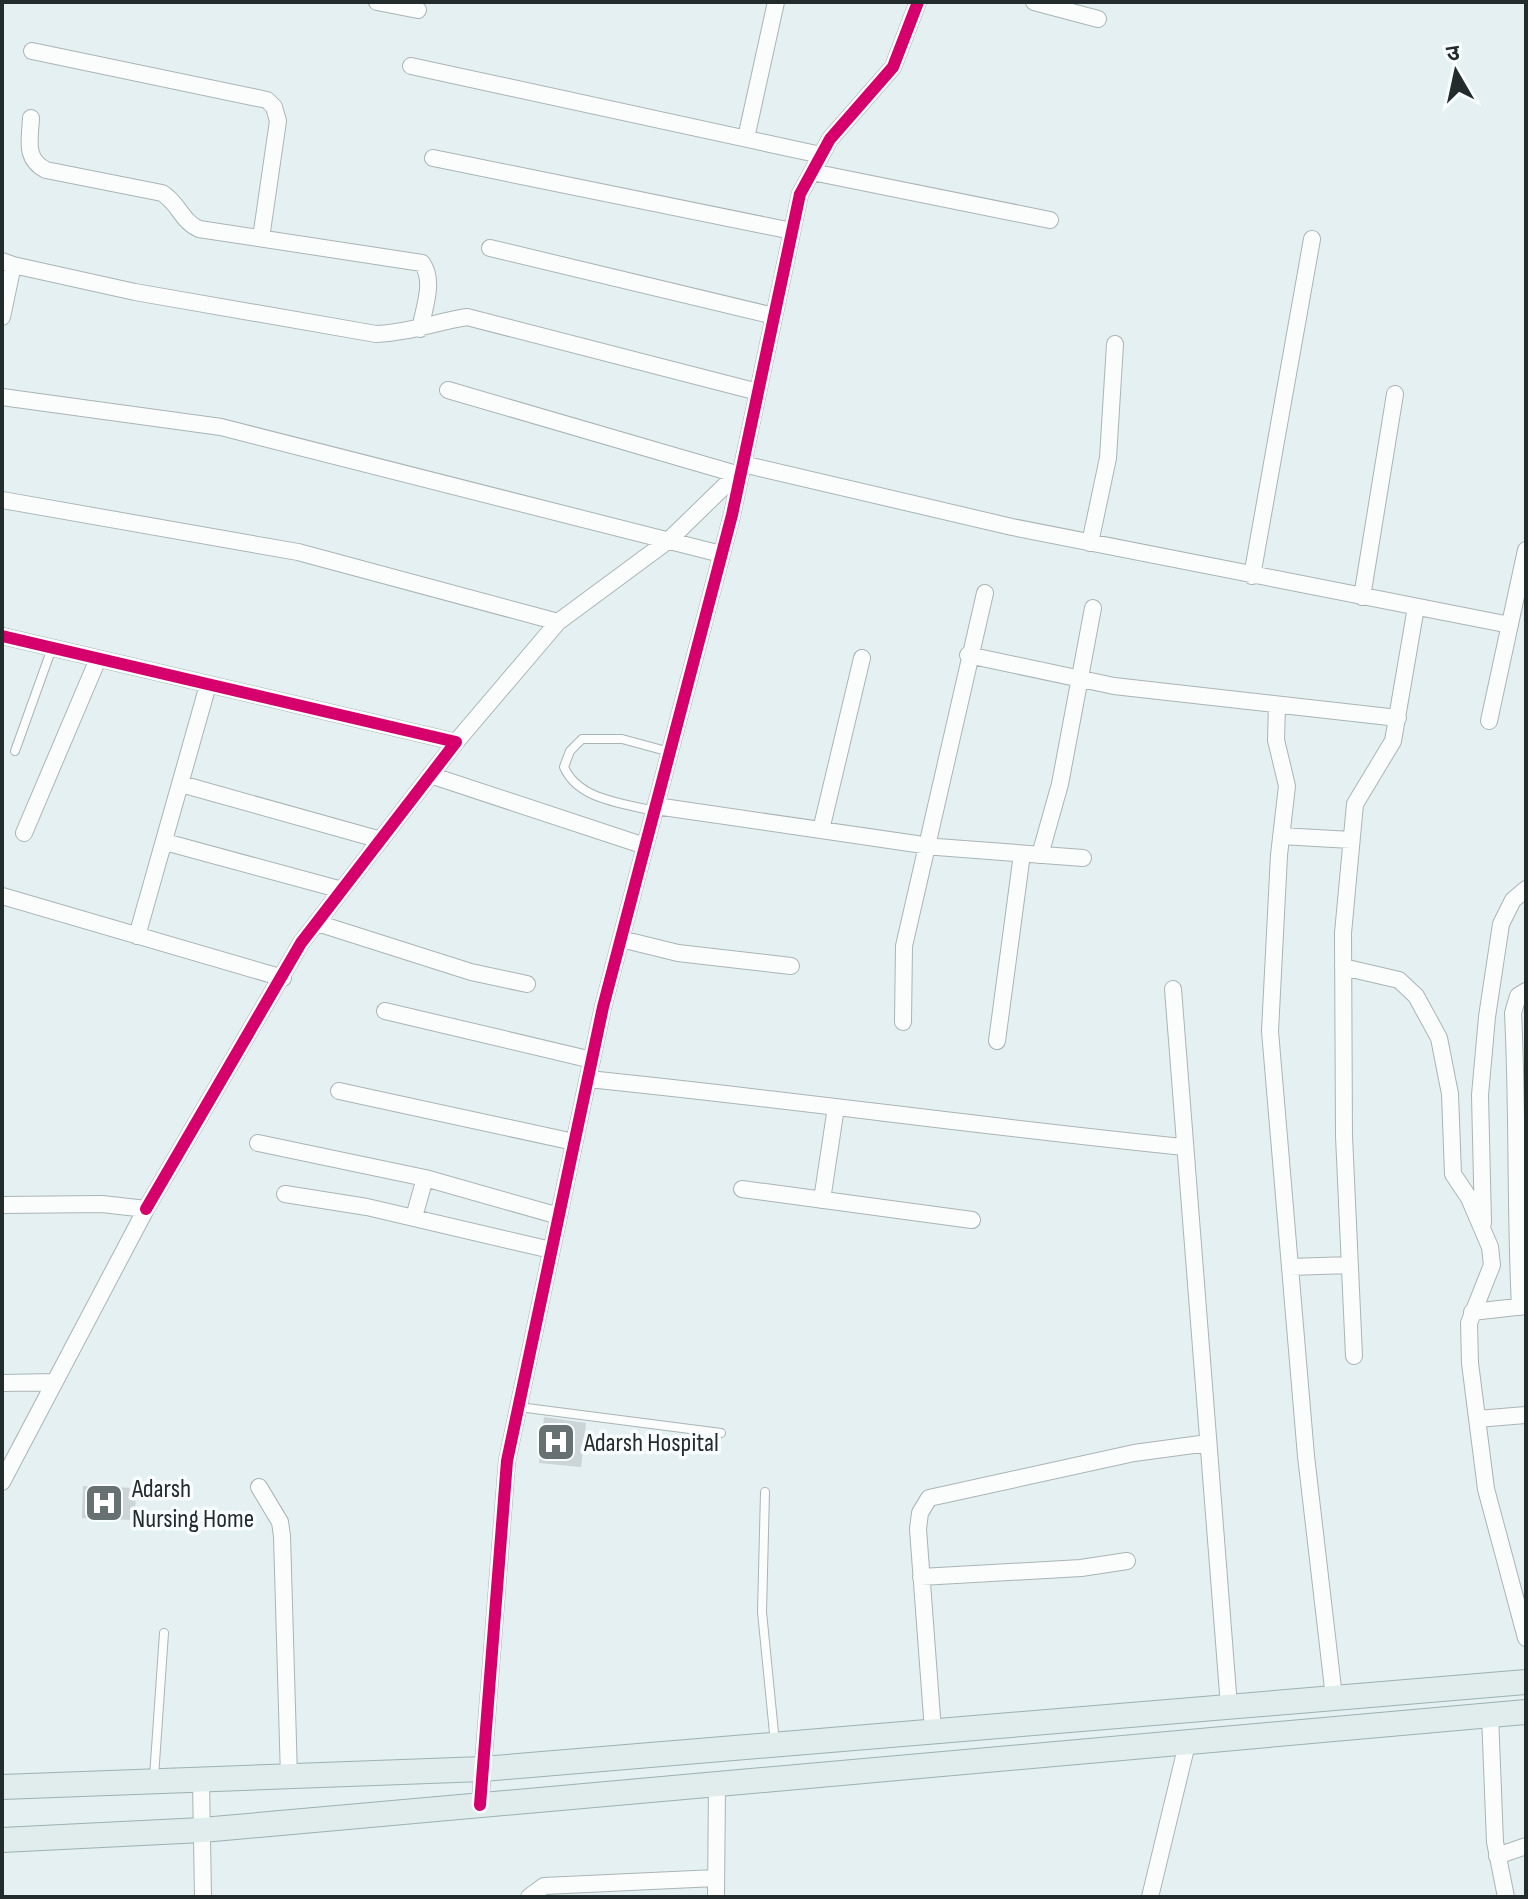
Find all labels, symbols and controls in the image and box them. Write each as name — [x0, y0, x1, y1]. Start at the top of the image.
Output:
north arrow — [1416, 32, 1496, 112]
text: उ — [1445, 39, 1463, 68]
hospital icon: Adarsh Hospital — [535, 1421, 577, 1463]
place label: Adarsh Hospital — [583, 1428, 719, 1459]
place label: Adarsh Nursing Home — [131, 1474, 254, 1535]
hospital icon: Adarsh Nursing Home — [83, 1482, 125, 1524]

